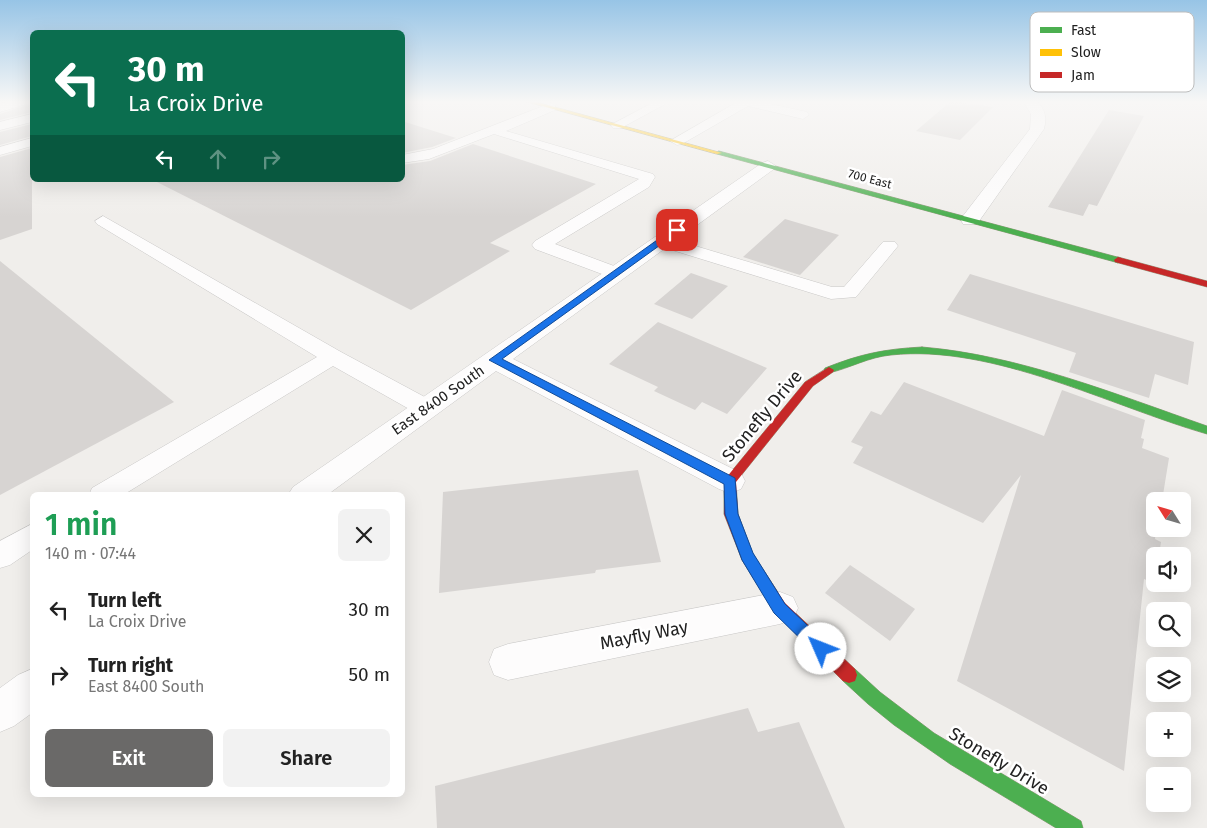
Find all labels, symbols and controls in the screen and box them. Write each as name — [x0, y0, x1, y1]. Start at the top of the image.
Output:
legend — [1030, 12, 1194, 92]
text: Fast — [1071, 22, 1097, 39]
text: Slow — [1071, 44, 1101, 61]
text: 30 m — [128, 48, 205, 90]
icon: left — [45, 50, 110, 115]
text: Jam — [1071, 67, 1095, 84]
text: La Croix Drive — [128, 90, 264, 117]
icon: left — [151, 145, 179, 173]
icon: ahead — [204, 145, 232, 173]
icon: right — [257, 145, 285, 173]
street label: 700 East — [847, 166, 894, 192]
pin — [656, 209, 698, 251]
icon: arrive — [663, 216, 691, 244]
street label: East 8400 South — [388, 361, 488, 439]
street label: Stonefly Drive — [717, 366, 807, 466]
north arrow — [1146, 492, 1191, 538]
map controls — [1146, 492, 1191, 812]
text: 1 min — [45, 507, 117, 543]
button: close — [338, 509, 390, 561]
text: 140 m · 07:44 — [45, 544, 136, 563]
button: sound — [1146, 547, 1191, 592]
text: Turn left — [88, 589, 162, 612]
icon: left — [45, 596, 73, 624]
text: 30 m — [349, 598, 390, 621]
button: search — [1146, 602, 1191, 647]
text: La Croix Drive — [88, 612, 187, 631]
street label: Mayfly Way — [598, 616, 690, 654]
position arrow — [794, 622, 846, 674]
text: Turn right — [88, 654, 173, 677]
button: layers — [1146, 657, 1191, 702]
icon: right — [45, 661, 73, 689]
text: 50 m — [349, 663, 390, 686]
text: East 8400 South — [88, 677, 204, 696]
button: + — [1146, 712, 1191, 757]
street label: Stonefly Drive — [945, 722, 1053, 800]
button: Exit — [45, 729, 213, 787]
button: Share — [223, 729, 390, 787]
button: − — [1146, 767, 1191, 812]

